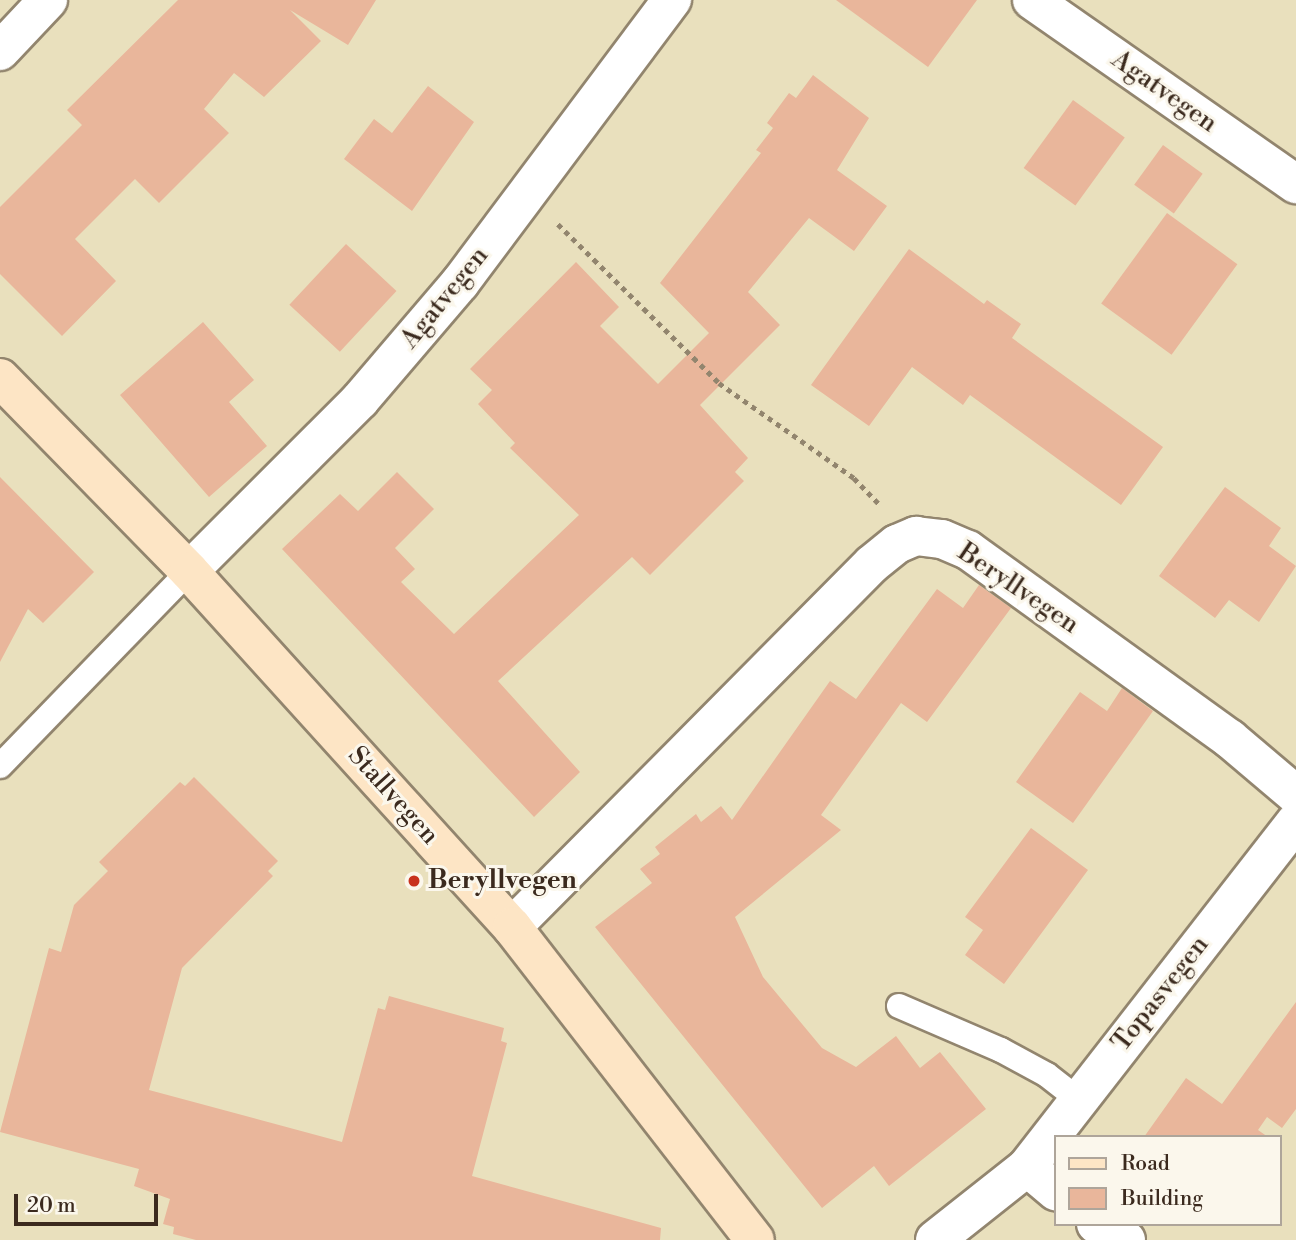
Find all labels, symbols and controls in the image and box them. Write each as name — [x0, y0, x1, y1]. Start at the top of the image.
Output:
street label: Agatvegen — [1105, 44, 1223, 140]
street label: Agatvegen — [395, 241, 495, 355]
street label: Beryllvegen — [952, 537, 1084, 641]
street label: Stallvegen — [341, 741, 445, 851]
place label: Beryllvegen — [428, 865, 577, 897]
marker: Beryllvegen — [406, 873, 422, 889]
street label: Topasvegen — [1106, 930, 1216, 1058]
legend — [1054, 1135, 1282, 1226]
text: Road — [1121, 1151, 1170, 1177]
scale bar — [18, 1180, 161, 1224]
text: Building — [1121, 1186, 1203, 1212]
text: 20 m — [27, 1193, 76, 1219]

